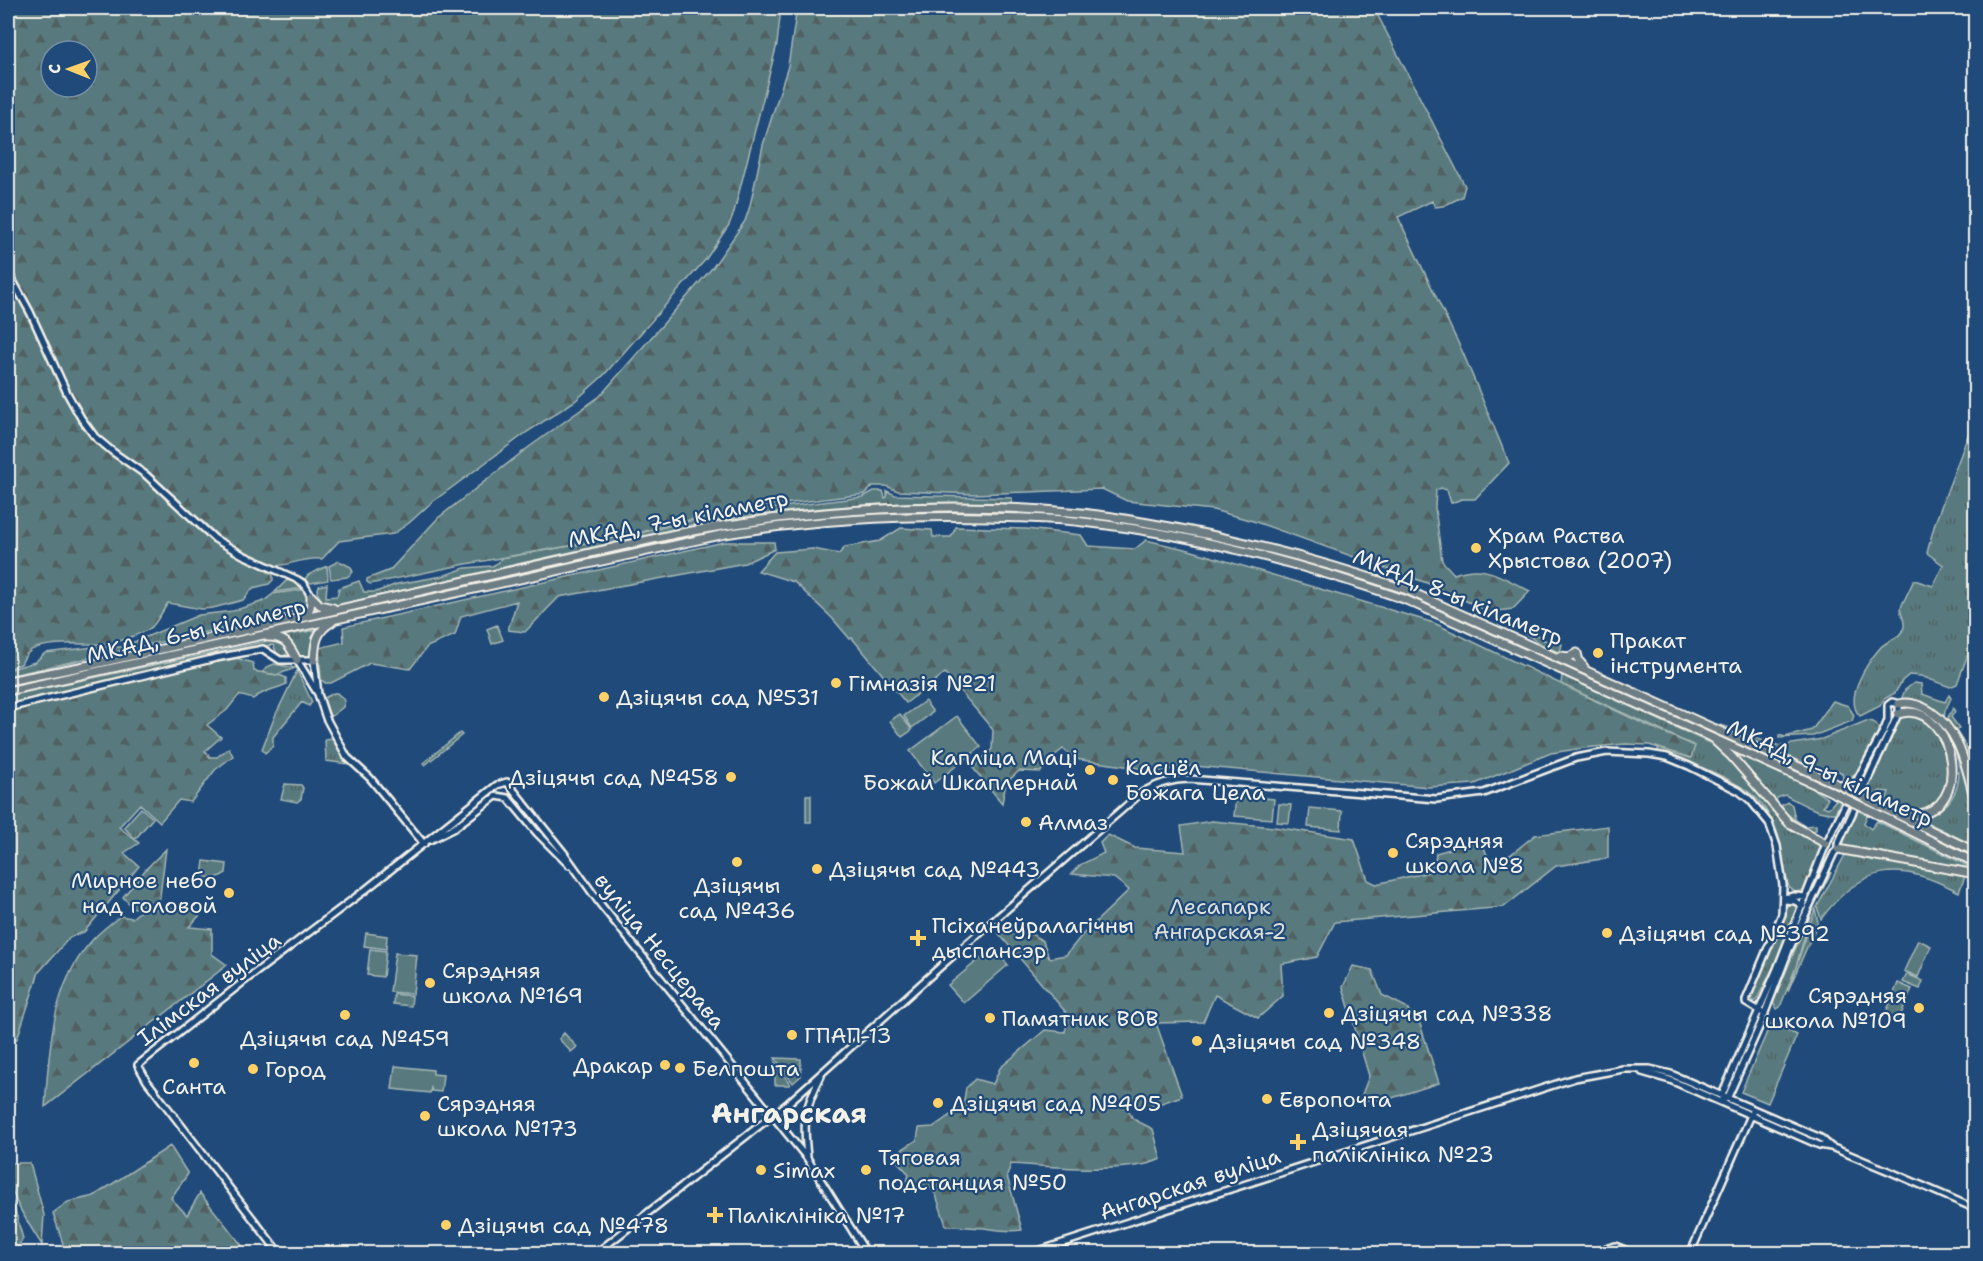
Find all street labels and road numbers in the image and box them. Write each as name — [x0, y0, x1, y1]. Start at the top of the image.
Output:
street label: МКАД, 7-ы кіламетр — [565, 483, 791, 555]
street label: МКАД, 8-ы кіламетр — [1349, 542, 1567, 652]
street label: МКАД, 6-ы кіламетр — [83, 592, 309, 670]
street label: МКАД, 9-ы кіламетр — [1722, 712, 1938, 834]
street label: вуліца Несцерава — [588, 867, 732, 1035]
street label: Ілімская вуліца — [131, 925, 287, 1052]
street label: Ангарская вуліца — [1096, 1141, 1284, 1227]

